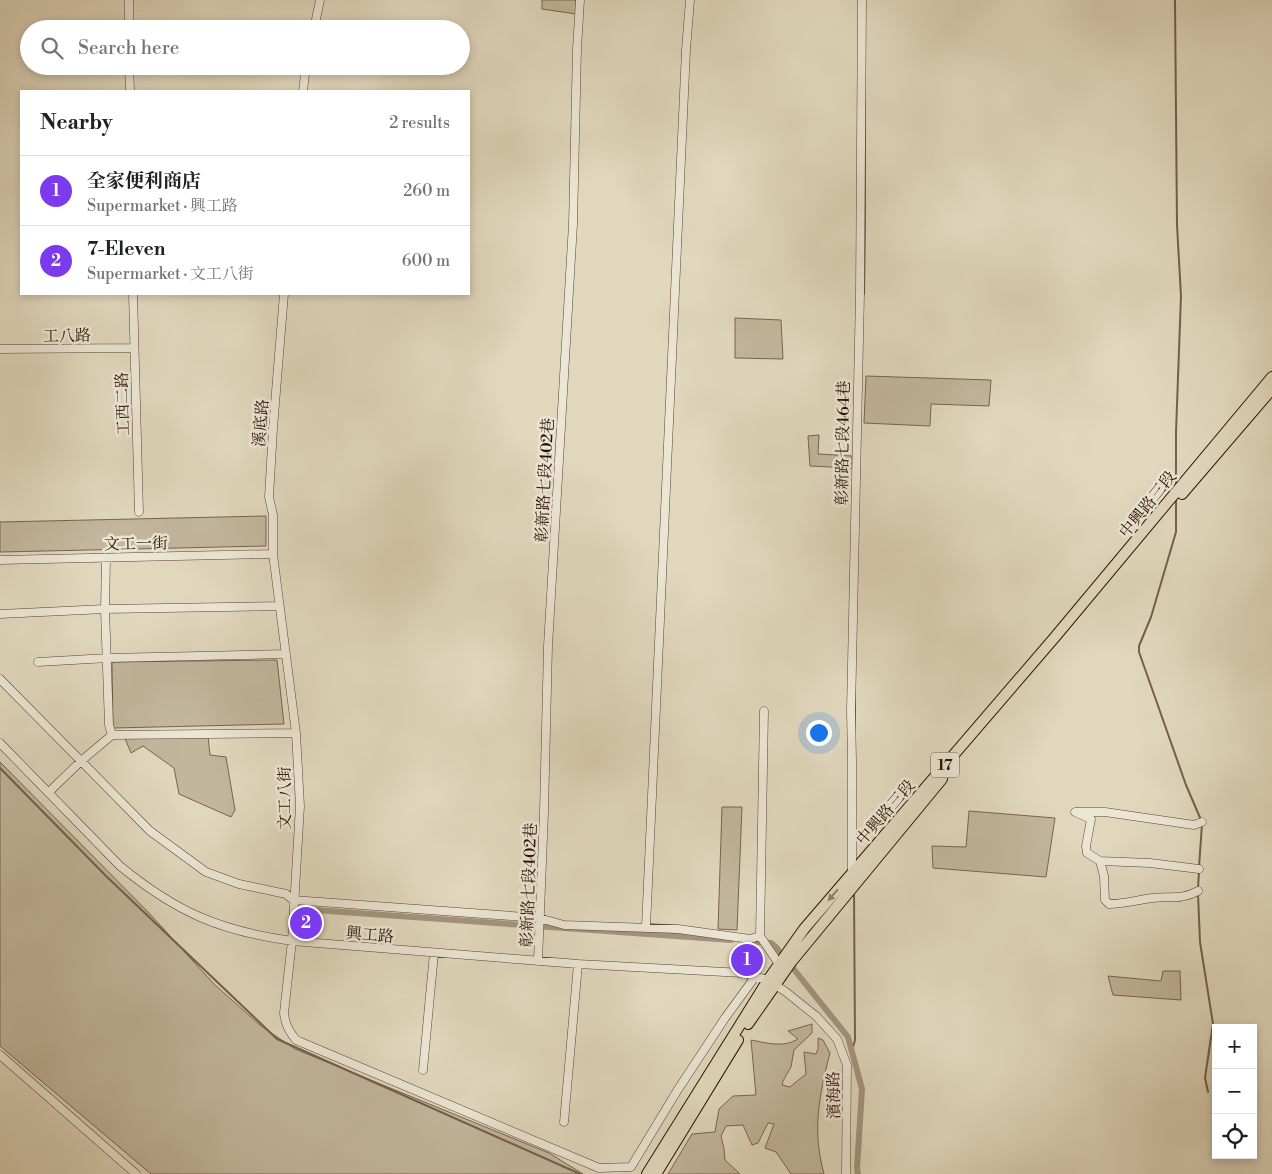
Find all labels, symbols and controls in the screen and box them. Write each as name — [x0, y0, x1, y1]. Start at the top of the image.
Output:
search box — [20, 20, 470, 75]
icon: search — [38, 34, 66, 62]
text: Search here — [78, 36, 179, 60]
text: Nearby — [40, 110, 113, 136]
text: 2 results — [389, 113, 450, 133]
text: 全家便利商店 — [87, 169, 201, 193]
text: 1 — [52, 181, 60, 201]
text: 260 m — [403, 181, 450, 201]
text: Supermarket · 興工路 — [87, 196, 238, 216]
text: 7-Eleven — [87, 237, 165, 261]
text: 2 — [51, 251, 61, 271]
text: 600 m — [402, 251, 450, 271]
text: Supermarket · 文工八街 — [87, 264, 254, 284]
street label: 工八路 — [43, 326, 91, 346]
street label: 工西二路 — [112, 372, 134, 436]
street label: 彰新路七段464巷 — [832, 380, 854, 506]
street label: 溪底路 — [249, 398, 273, 448]
street label: 彰新路七段402巷 — [532, 417, 558, 543]
street label: 中興路三段 — [1115, 467, 1181, 542]
street label: 文工一街 — [104, 533, 168, 555]
your location — [806, 720, 832, 746]
road number: 17 — [931, 752, 959, 778]
street label: 文工八街 — [275, 766, 295, 830]
street label: 中興路三段 — [852, 776, 920, 849]
street label: 彰新路七段402巷 — [517, 822, 541, 948]
one-way arrow — [828, 888, 839, 901]
pin: 2 — [290, 904, 322, 942]
street label: 興工路 — [345, 923, 395, 947]
pin: 1 — [731, 941, 763, 979]
map controls — [1212, 1024, 1257, 1159]
button: + — [1212, 1024, 1257, 1069]
button: − — [1212, 1069, 1257, 1114]
street label: 濱海路 — [824, 1071, 844, 1119]
button: locate — [1212, 1114, 1257, 1159]

